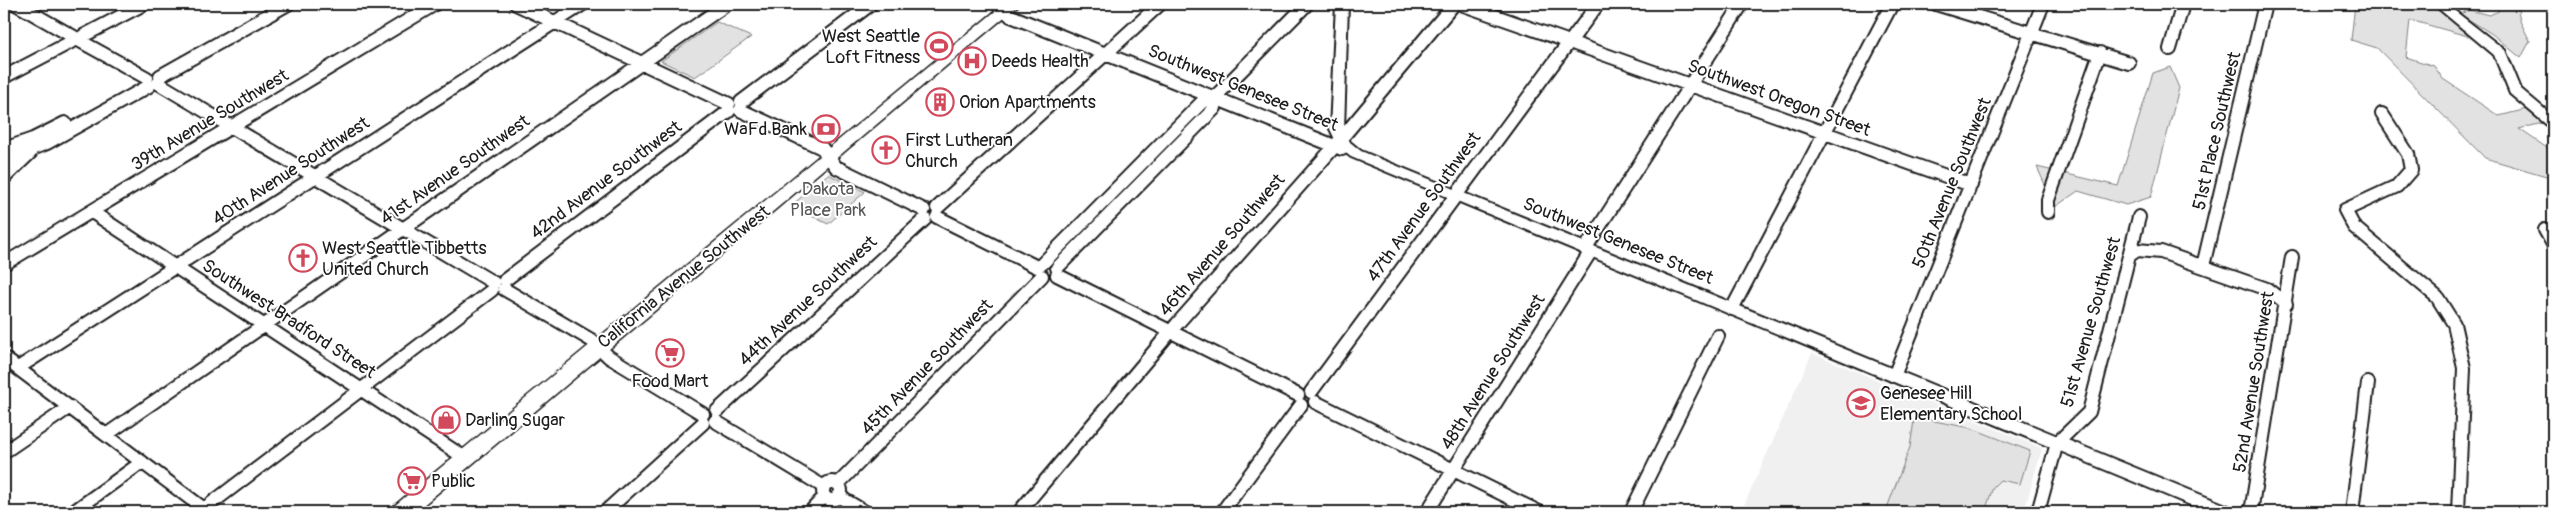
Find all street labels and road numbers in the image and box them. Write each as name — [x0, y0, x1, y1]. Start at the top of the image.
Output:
street label: Southwest Genesee Street — [1145, 39, 1342, 137]
street label: 51st Place Southwest — [2188, 49, 2247, 212]
street label: Southwest Oregon Street — [1684, 54, 1874, 142]
street label: 39th Avenue Southwest — [127, 64, 293, 176]
street label: 50th Avenue Southwest — [1907, 94, 1997, 272]
street label: 41st Avenue Southwest — [376, 109, 535, 230]
street label: 40th Avenue Southwest — [208, 111, 375, 230]
street label: 42nd Avenue Southwest — [526, 115, 687, 245]
street label: 47th Avenue Southwest — [1362, 127, 1487, 287]
street label: 46th Avenue Southwest — [1154, 169, 1291, 321]
street label: Southwest Genesee Street — [1520, 192, 1717, 290]
street label: California Avenue Southwest — [593, 200, 776, 354]
street label: 44th Avenue Southwest — [734, 230, 883, 371]
street label: 51st Avenue Southwest — [2056, 233, 2127, 410]
street label: Southwest Bradford Street — [198, 254, 381, 384]
street label: 48th Avenue Southwest — [1436, 289, 1551, 454]
street label: 52nd Avenue Southwest — [2228, 289, 2280, 474]
street label: 45th Avenue Southwest — [856, 294, 998, 440]

